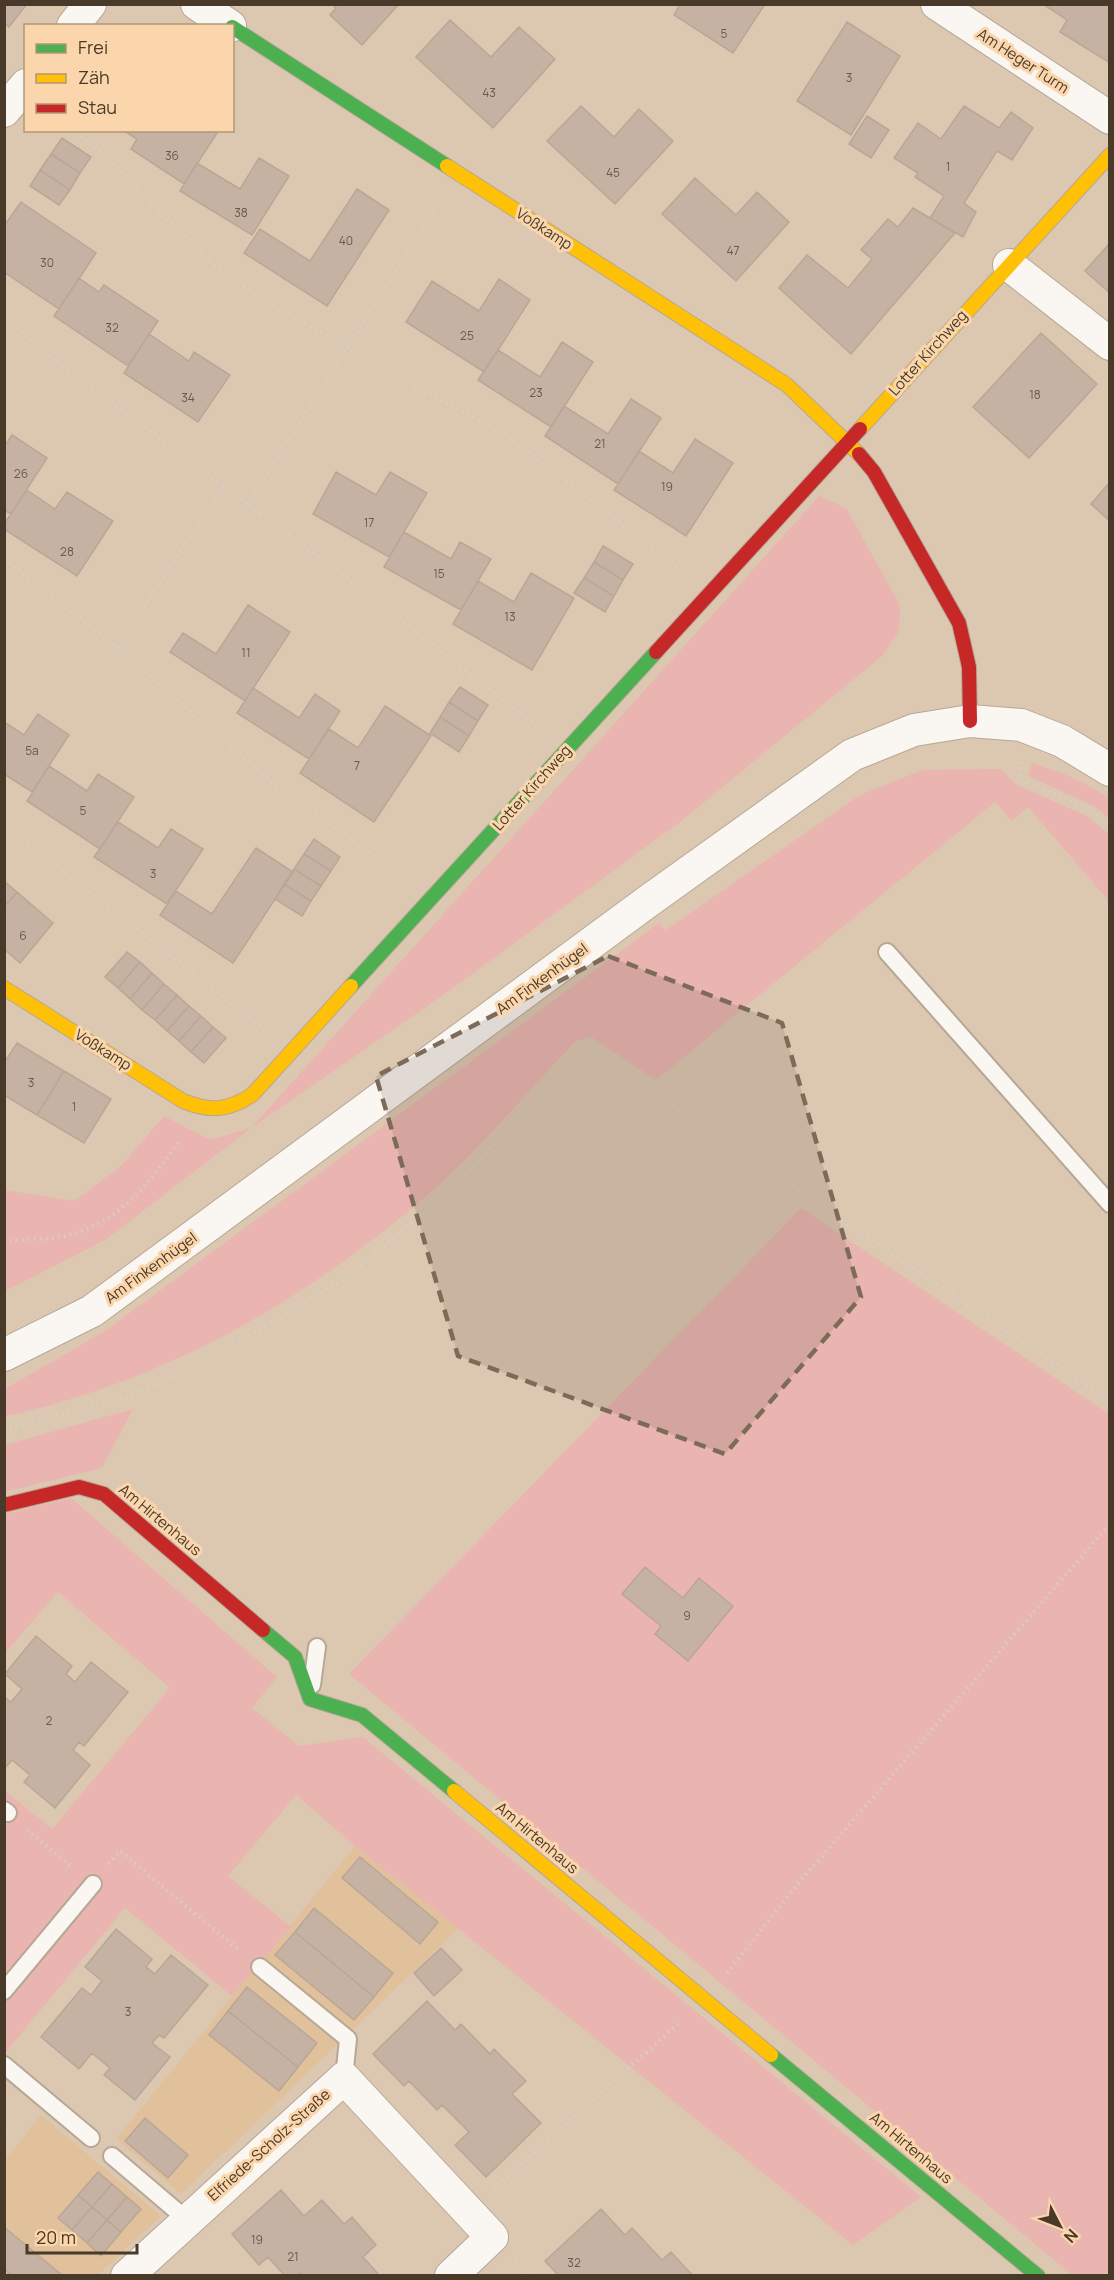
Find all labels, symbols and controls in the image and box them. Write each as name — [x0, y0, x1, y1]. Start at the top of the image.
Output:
street label: Am Heger Turm — [973, 23, 1073, 98]
legend — [24, 24, 234, 132]
house number: 5 — [721, 25, 728, 42]
text: Frei — [78, 35, 108, 59]
text: Zäh — [78, 65, 110, 89]
house number: 3 — [846, 69, 852, 86]
house number: 43 — [482, 84, 496, 101]
text: Stau — [78, 95, 117, 119]
house number: 36 — [165, 147, 179, 164]
house number: 1 — [946, 158, 950, 175]
house number: 45 — [606, 164, 620, 181]
street label: Voßkamp — [512, 203, 577, 255]
house number: 38 — [234, 204, 248, 221]
house number: 40 — [339, 232, 353, 249]
house number: 47 — [726, 242, 740, 259]
house number: 30 — [40, 254, 54, 271]
street label: Lotter Kirchweg — [884, 305, 972, 400]
house number: 32 — [105, 319, 119, 336]
house number: 25 — [460, 327, 474, 344]
house number: 23 — [529, 384, 543, 401]
house number: 18 — [1029, 386, 1041, 403]
house number: 34 — [181, 389, 195, 406]
house number: 21 — [594, 435, 606, 452]
house number: 26 — [14, 465, 28, 482]
house number: 19 — [661, 478, 673, 495]
house number: 17 — [364, 514, 374, 531]
house number: 28 — [60, 543, 74, 560]
house number: 15 — [433, 565, 445, 582]
house number: 13 — [504, 608, 516, 625]
house number: 11 — [241, 644, 251, 661]
street label: Lotter Kirchweg — [488, 740, 576, 835]
house number: 5a — [25, 742, 39, 759]
house number: 7 — [354, 757, 360, 774]
house number: 5 — [80, 802, 87, 819]
house number: 3 — [150, 865, 156, 882]
house number: 6 — [19, 927, 27, 944]
street label: Am Finkenhügel — [491, 938, 592, 1019]
street label: Voßkamp — [71, 1024, 136, 1075]
house number: 3 — [28, 1074, 34, 1091]
house number: 1 — [72, 1098, 76, 1115]
street label: Am Finkenhügel — [100, 1227, 201, 1308]
street label: Am Hirtenhaus — [115, 1479, 206, 1560]
house number: 9 — [683, 1607, 691, 1624]
house number: 2 — [46, 1712, 53, 1729]
street label: Am Hirtenhaus — [492, 1797, 583, 1878]
house number: 3 — [125, 2003, 131, 2020]
street label: Elfriede-Scholz-Straße — [203, 2084, 335, 2205]
street label: Am Hirtenhaus — [866, 2107, 957, 2188]
north arrow — [1030, 2196, 1090, 2256]
scale bar — [27, 2217, 136, 2255]
text: N — [1059, 2224, 1083, 2248]
text: 20 m — [36, 2225, 76, 2249]
house number: 19 — [251, 2231, 263, 2248]
house number: 21 — [287, 2248, 299, 2265]
house number: 32 — [567, 2254, 581, 2271]

